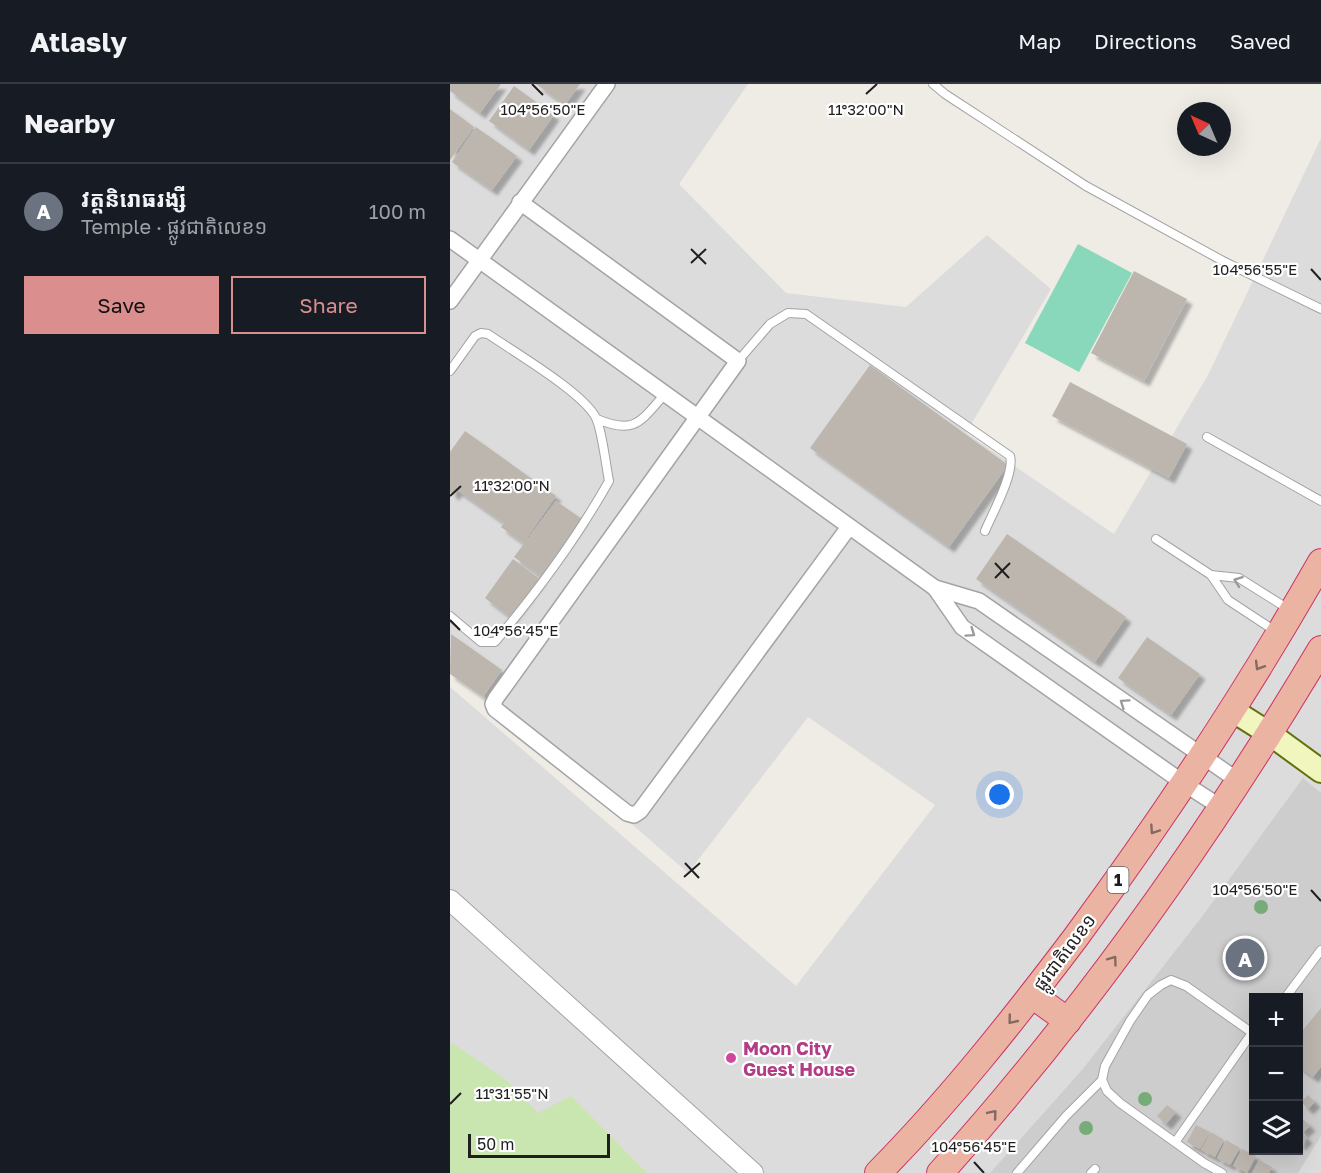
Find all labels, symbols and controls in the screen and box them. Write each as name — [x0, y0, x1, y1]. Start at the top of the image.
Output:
text: Atlasly — [30, 25, 127, 58]
text: Map — [1018, 28, 1061, 54]
text: Directions — [1094, 28, 1197, 54]
text: Saved — [1230, 28, 1291, 54]
text: 104°56'50"E — [501, 100, 585, 118]
text: 11°32'00"N — [828, 100, 904, 118]
north arrow — [1177, 102, 1231, 156]
text: Nearby — [24, 108, 115, 139]
text: វត្តនិរោធរង្សី — [81, 185, 186, 212]
text: A — [36, 199, 51, 223]
text: 100 m — [369, 199, 426, 223]
text: Temple · ផ្លូវជាតិលេខ១ — [81, 214, 267, 238]
text: 104°56'55"E — [1213, 260, 1297, 278]
button: Save — [24, 276, 219, 334]
button: Share — [231, 276, 426, 334]
text: 11°32'00"N — [474, 476, 550, 494]
one-way arrow — [1233, 575, 1244, 588]
text: 104°56'45"E — [474, 621, 558, 639]
one-way arrow — [964, 626, 975, 637]
one-way arrow — [1255, 660, 1267, 670]
one-way arrow — [1120, 699, 1131, 710]
your location — [985, 780, 1014, 809]
one-way arrow — [1150, 823, 1161, 834]
road number: 1 — [1108, 867, 1128, 893]
text: 104°56'50"E — [1213, 880, 1297, 898]
street label: ផ្លូវជាតិលេខ១ — [1028, 909, 1105, 998]
pin: A — [1226, 936, 1264, 980]
one-way arrow — [1106, 956, 1117, 967]
map controls — [1249, 993, 1303, 1155]
button: + — [1249, 993, 1303, 1047]
one-way arrow — [1008, 1013, 1019, 1024]
place label: Moon City Guest House — [743, 1037, 856, 1080]
button: − — [1249, 1047, 1303, 1101]
marker: Moon City Guest House — [724, 1051, 738, 1065]
text: 11°31'55"N — [475, 1084, 549, 1102]
button: layers — [1249, 1101, 1303, 1155]
one-way arrow — [985, 1110, 996, 1121]
scale bar — [468, 1131, 610, 1158]
text: 50 m — [477, 1134, 514, 1154]
text: 104°56'45"E — [932, 1137, 1016, 1155]

